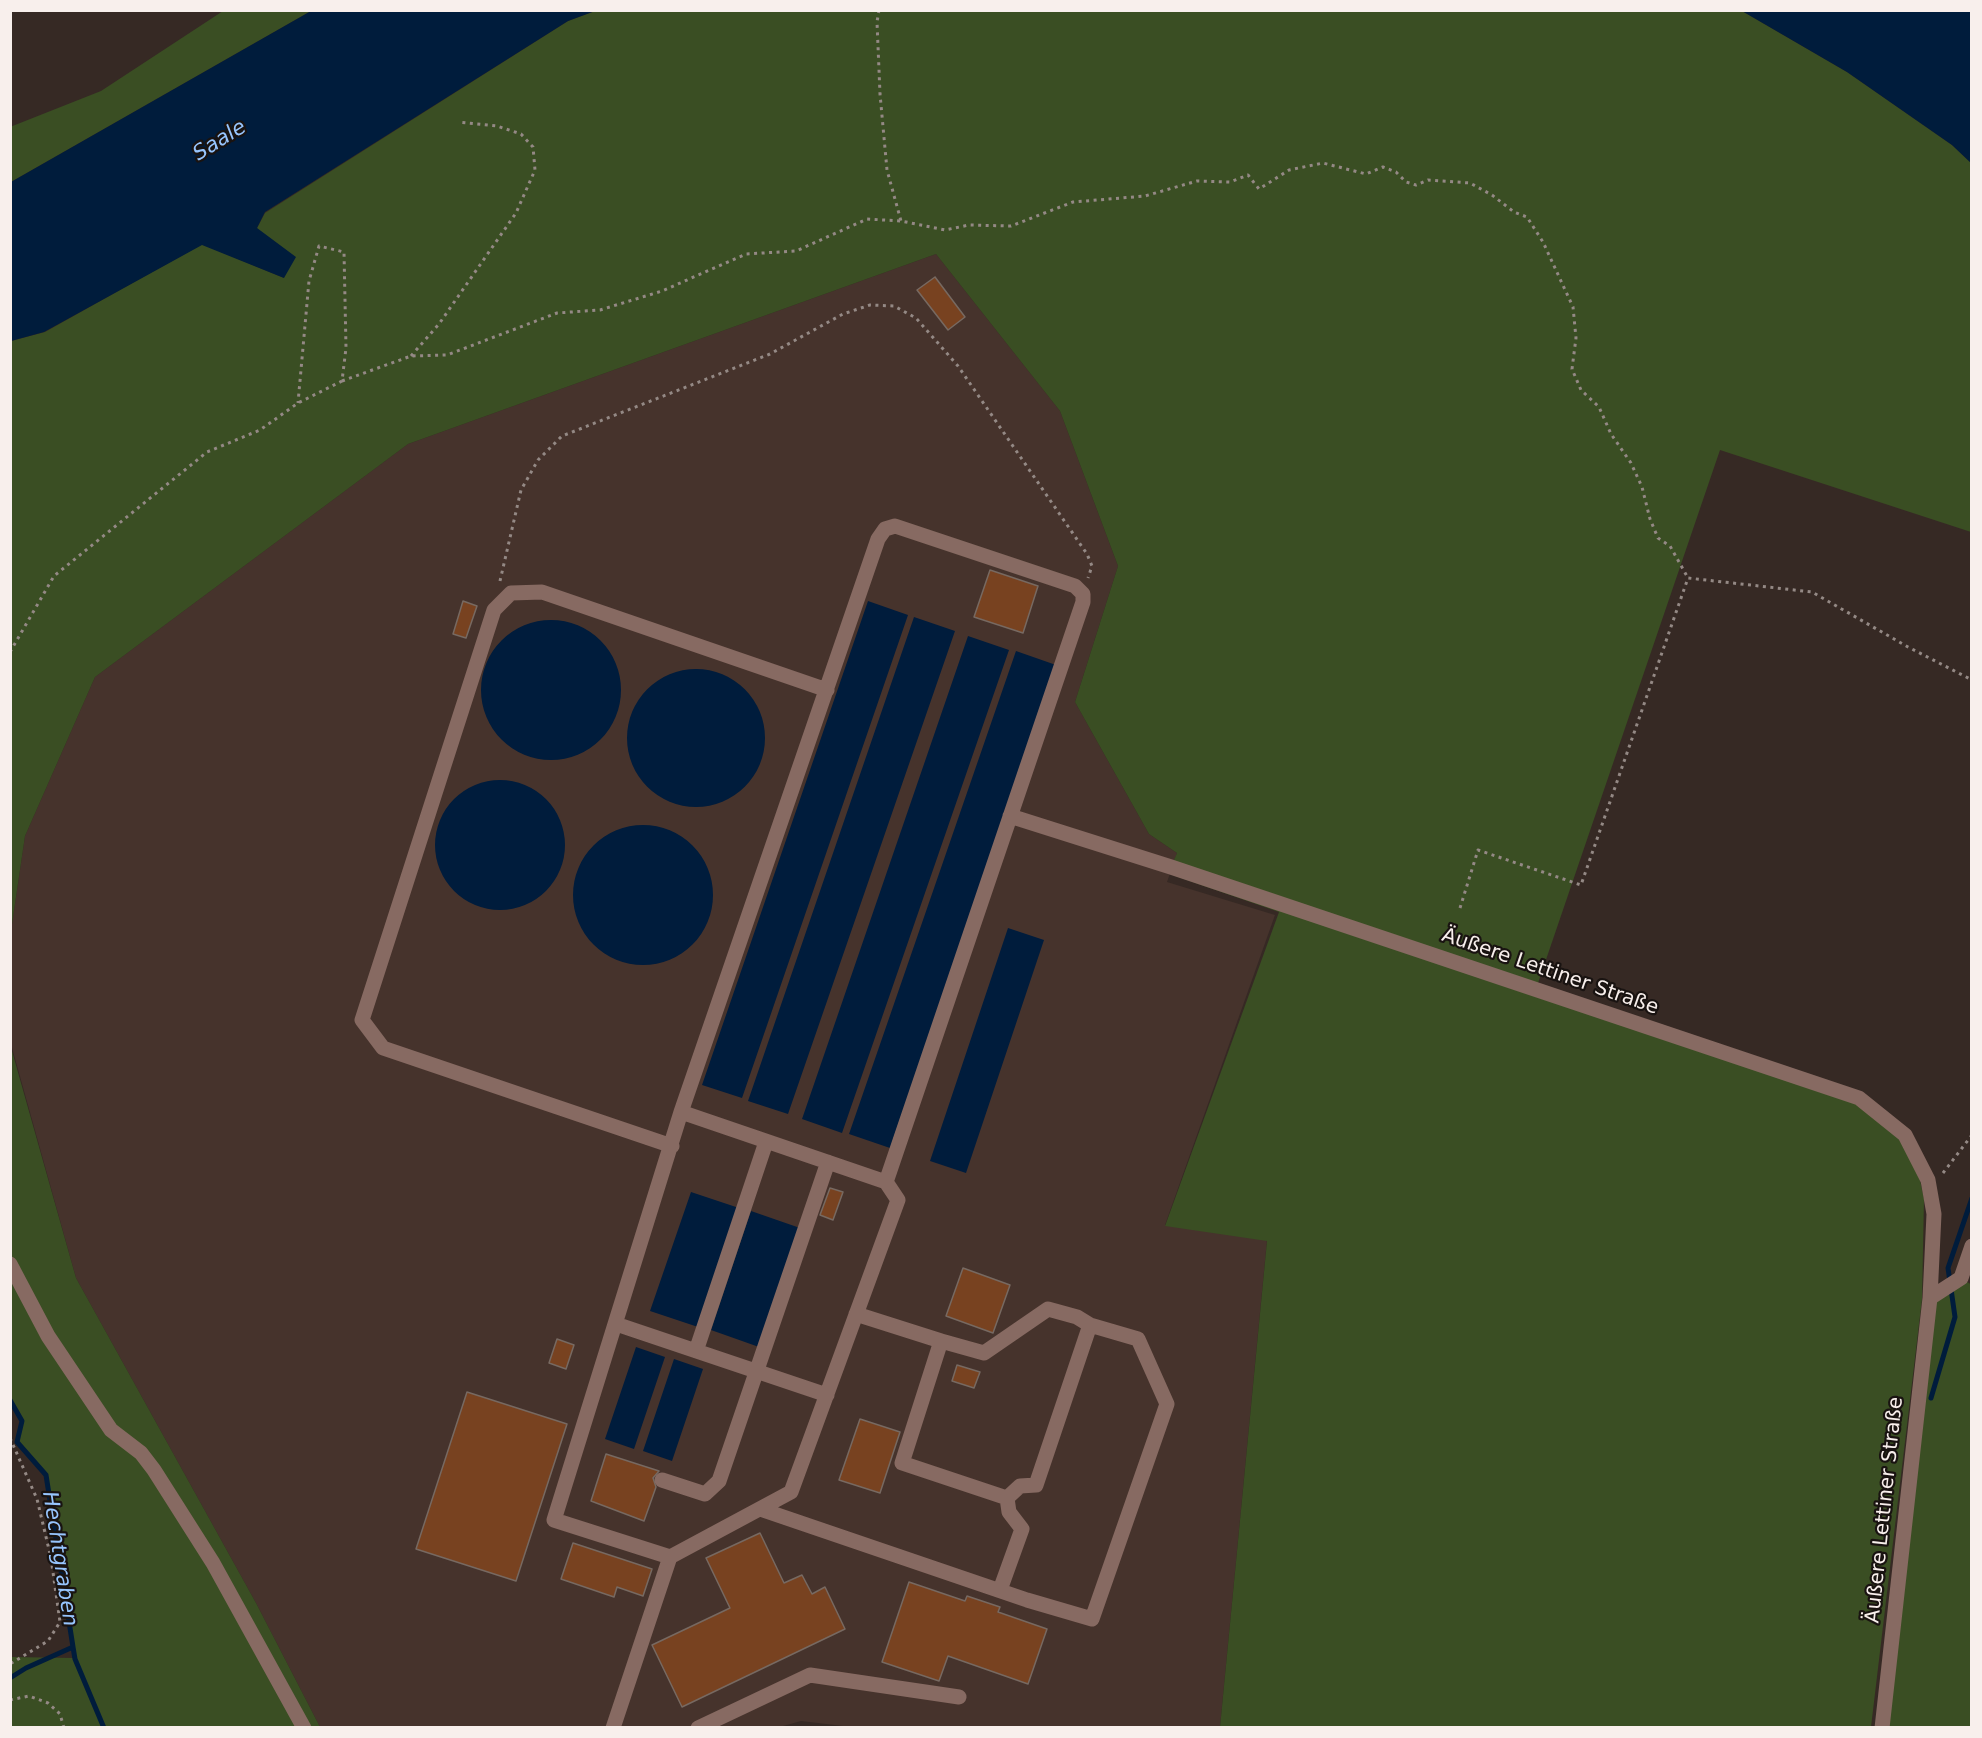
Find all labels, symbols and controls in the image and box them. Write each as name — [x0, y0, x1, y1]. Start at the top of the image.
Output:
water label: Saale — [189, 115, 251, 167]
street label: Äußere Lettiner Straße — [1439, 924, 1661, 1020]
street label: Äußere Lettiner Straße — [1861, 1396, 1909, 1624]
water label: Hechtgraben — [36, 1490, 82, 1628]

